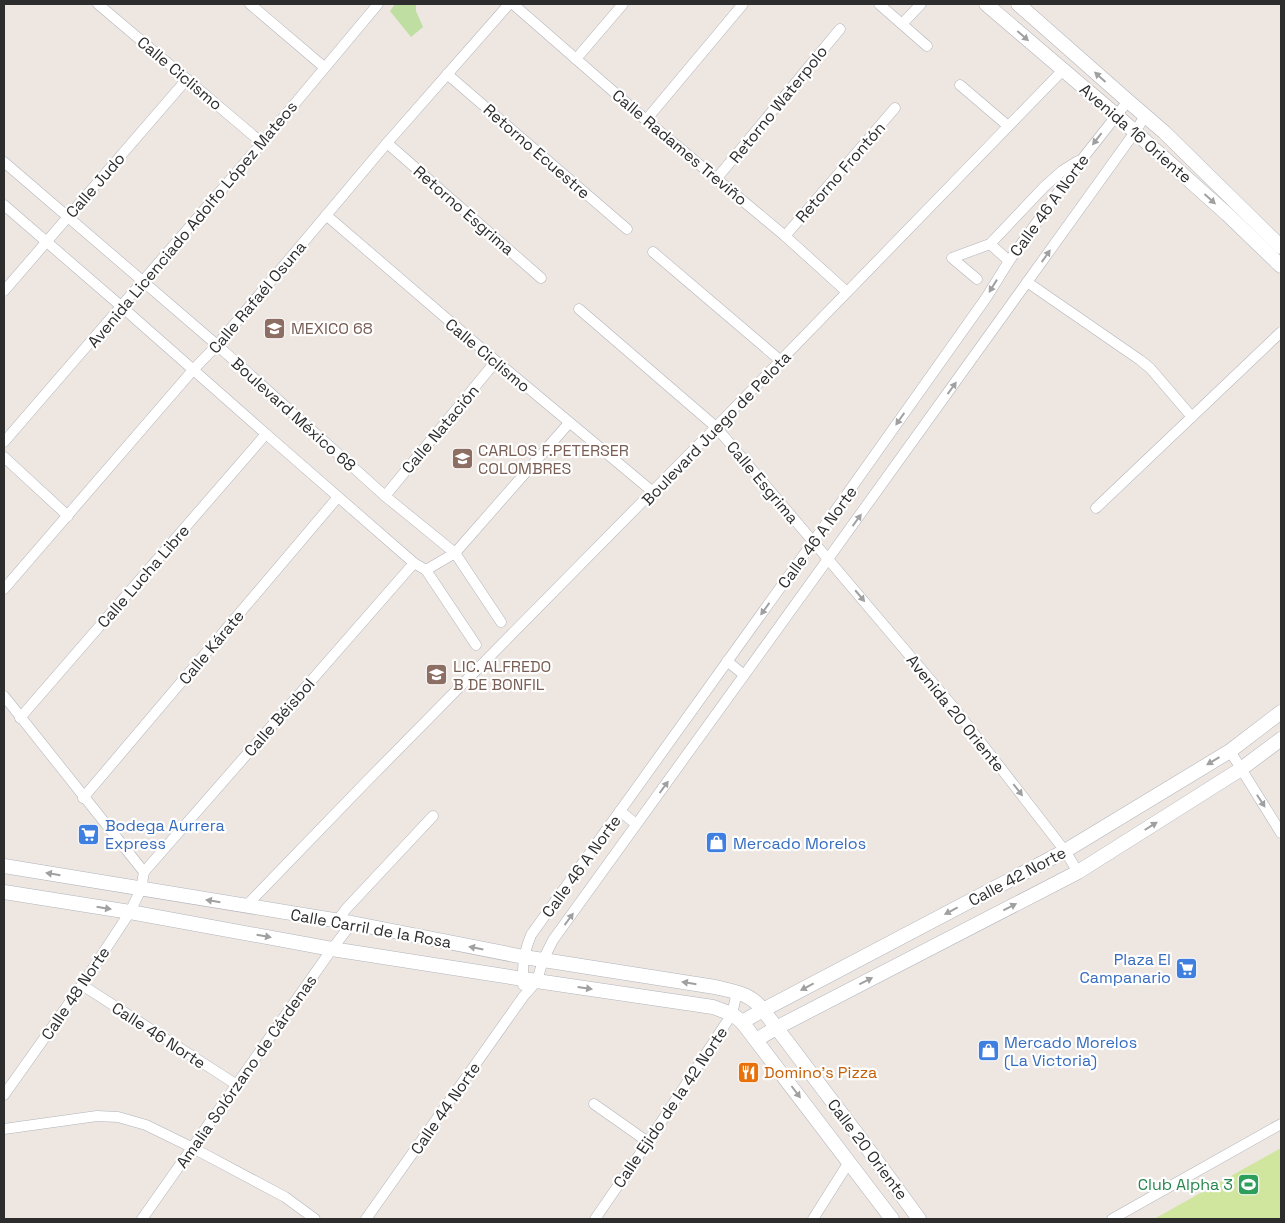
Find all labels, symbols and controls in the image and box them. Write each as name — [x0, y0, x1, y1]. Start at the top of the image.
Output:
one-way arrow — [1017, 30, 1030, 41]
street label: Calle Ciclismo — [133, 32, 226, 115]
street label: Retorno Waterpolo — [725, 41, 832, 167]
one-way arrow — [1095, 71, 1107, 83]
street label: Avenida 16 Oriente — [1075, 79, 1196, 188]
street label: Calle Radames Treviño — [608, 85, 752, 210]
street label: Avenida Licenciado Adolfo López Mateos — [83, 97, 302, 352]
street label: Retorno Ecuestre — [479, 99, 594, 203]
street label: Retorno Frontón — [791, 118, 890, 227]
one-way arrow — [1092, 132, 1103, 145]
street label: Calle Judo — [61, 148, 130, 222]
street label: Calle 46 A Norte — [1005, 150, 1094, 261]
street label: Retorno Esgrima — [409, 161, 518, 260]
one-way arrow — [1204, 193, 1216, 205]
street label: Calle Rafaél Osuna — [204, 237, 311, 358]
one-way arrow — [1041, 249, 1051, 262]
one-way arrow — [989, 280, 998, 293]
street label: Calle Ciclismo — [441, 314, 534, 397]
school or university icon: MEXICO 68 — [263, 316, 287, 340]
place label: MEXICO 68 — [291, 318, 373, 339]
street label: Boulevard Juego de Pelota — [637, 347, 796, 510]
street label: Boulevard México 68 — [227, 353, 360, 476]
street label: Calle Natación — [397, 381, 484, 478]
one-way arrow — [946, 381, 956, 394]
one-way arrow — [895, 412, 905, 426]
street label: Calle Esgrima — [722, 437, 803, 528]
place label: CARLOS F.PETERSER COLOMBRES — [478, 440, 629, 479]
school or university icon: CARLOS F.PETERSER COLOMBRES — [450, 447, 474, 471]
street label: Calle 46 A Norte — [773, 482, 862, 593]
one-way arrow — [852, 513, 862, 526]
street label: Calle Lucha Libre — [93, 520, 194, 632]
one-way arrow — [854, 590, 865, 603]
one-way arrow — [760, 602, 770, 616]
street label: Calle Kárate — [174, 606, 249, 689]
street label: Avenida 20 Oriente — [902, 650, 1009, 776]
place label: LIC. ALFREDO B DE BONFIL — [453, 656, 551, 695]
school or university icon: LIC. ALFREDO B DE BONFIL — [425, 663, 449, 687]
street label: Calle Béisbol — [239, 674, 319, 761]
one-way arrow — [1207, 757, 1220, 766]
one-way arrow — [659, 780, 669, 794]
one-way arrow — [1012, 783, 1023, 796]
one-way arrow — [1256, 794, 1266, 808]
street label: Calle 46 A Norte — [537, 811, 626, 922]
place label: Bodega Aurrera Express — [105, 815, 225, 854]
one-way arrow — [1145, 821, 1158, 831]
supermarket icon: Bodega Aurrera Express — [77, 822, 101, 846]
shop icon: Mercado Morelos — [705, 831, 729, 855]
place label: Mercado Morelos — [733, 833, 866, 854]
street label: Calle 42 Norte — [965, 842, 1070, 911]
one-way arrow — [44, 870, 60, 878]
one-way arrow — [205, 896, 221, 904]
one-way arrow — [1003, 903, 1018, 911]
one-way arrow — [96, 904, 112, 912]
street label: Calle Carril de la Rosa — [289, 904, 453, 953]
one-way arrow — [943, 907, 958, 915]
one-way arrow — [564, 912, 574, 926]
one-way arrow — [256, 933, 272, 941]
street label: Calle 48 Norte — [36, 943, 114, 1044]
one-way arrow — [469, 944, 484, 952]
place label: Plaza El Campanario — [1079, 949, 1171, 988]
supermarket icon: Plaza El Campanario — [1175, 956, 1199, 980]
street label: Amalia Solórzano de Cárdenas — [171, 971, 321, 1172]
one-way arrow — [859, 977, 873, 985]
one-way arrow — [681, 979, 697, 987]
one-way arrow — [800, 983, 814, 991]
one-way arrow — [577, 984, 593, 992]
street label: Calle 46 Norte — [108, 997, 210, 1074]
street label: Calle Ejido de la 42 Norte — [609, 1023, 732, 1192]
place label: Mercado Morelos (La Victoria) — [1004, 1032, 1137, 1071]
shop icon: Mercado Morelos (La Victoria) — [976, 1039, 1000, 1063]
street label: Calle 44 Norte — [406, 1058, 485, 1159]
restaurant icon: Domino's Pizza — [736, 1060, 760, 1084]
place label: Domino's Pizza — [764, 1062, 877, 1083]
one-way arrow — [791, 1085, 801, 1099]
street label: Calle 20 Oriente — [823, 1095, 912, 1204]
sports icon: Club Alpha 3 — [1237, 1172, 1261, 1196]
place label: Club Alpha 3 — [1138, 1174, 1233, 1195]

